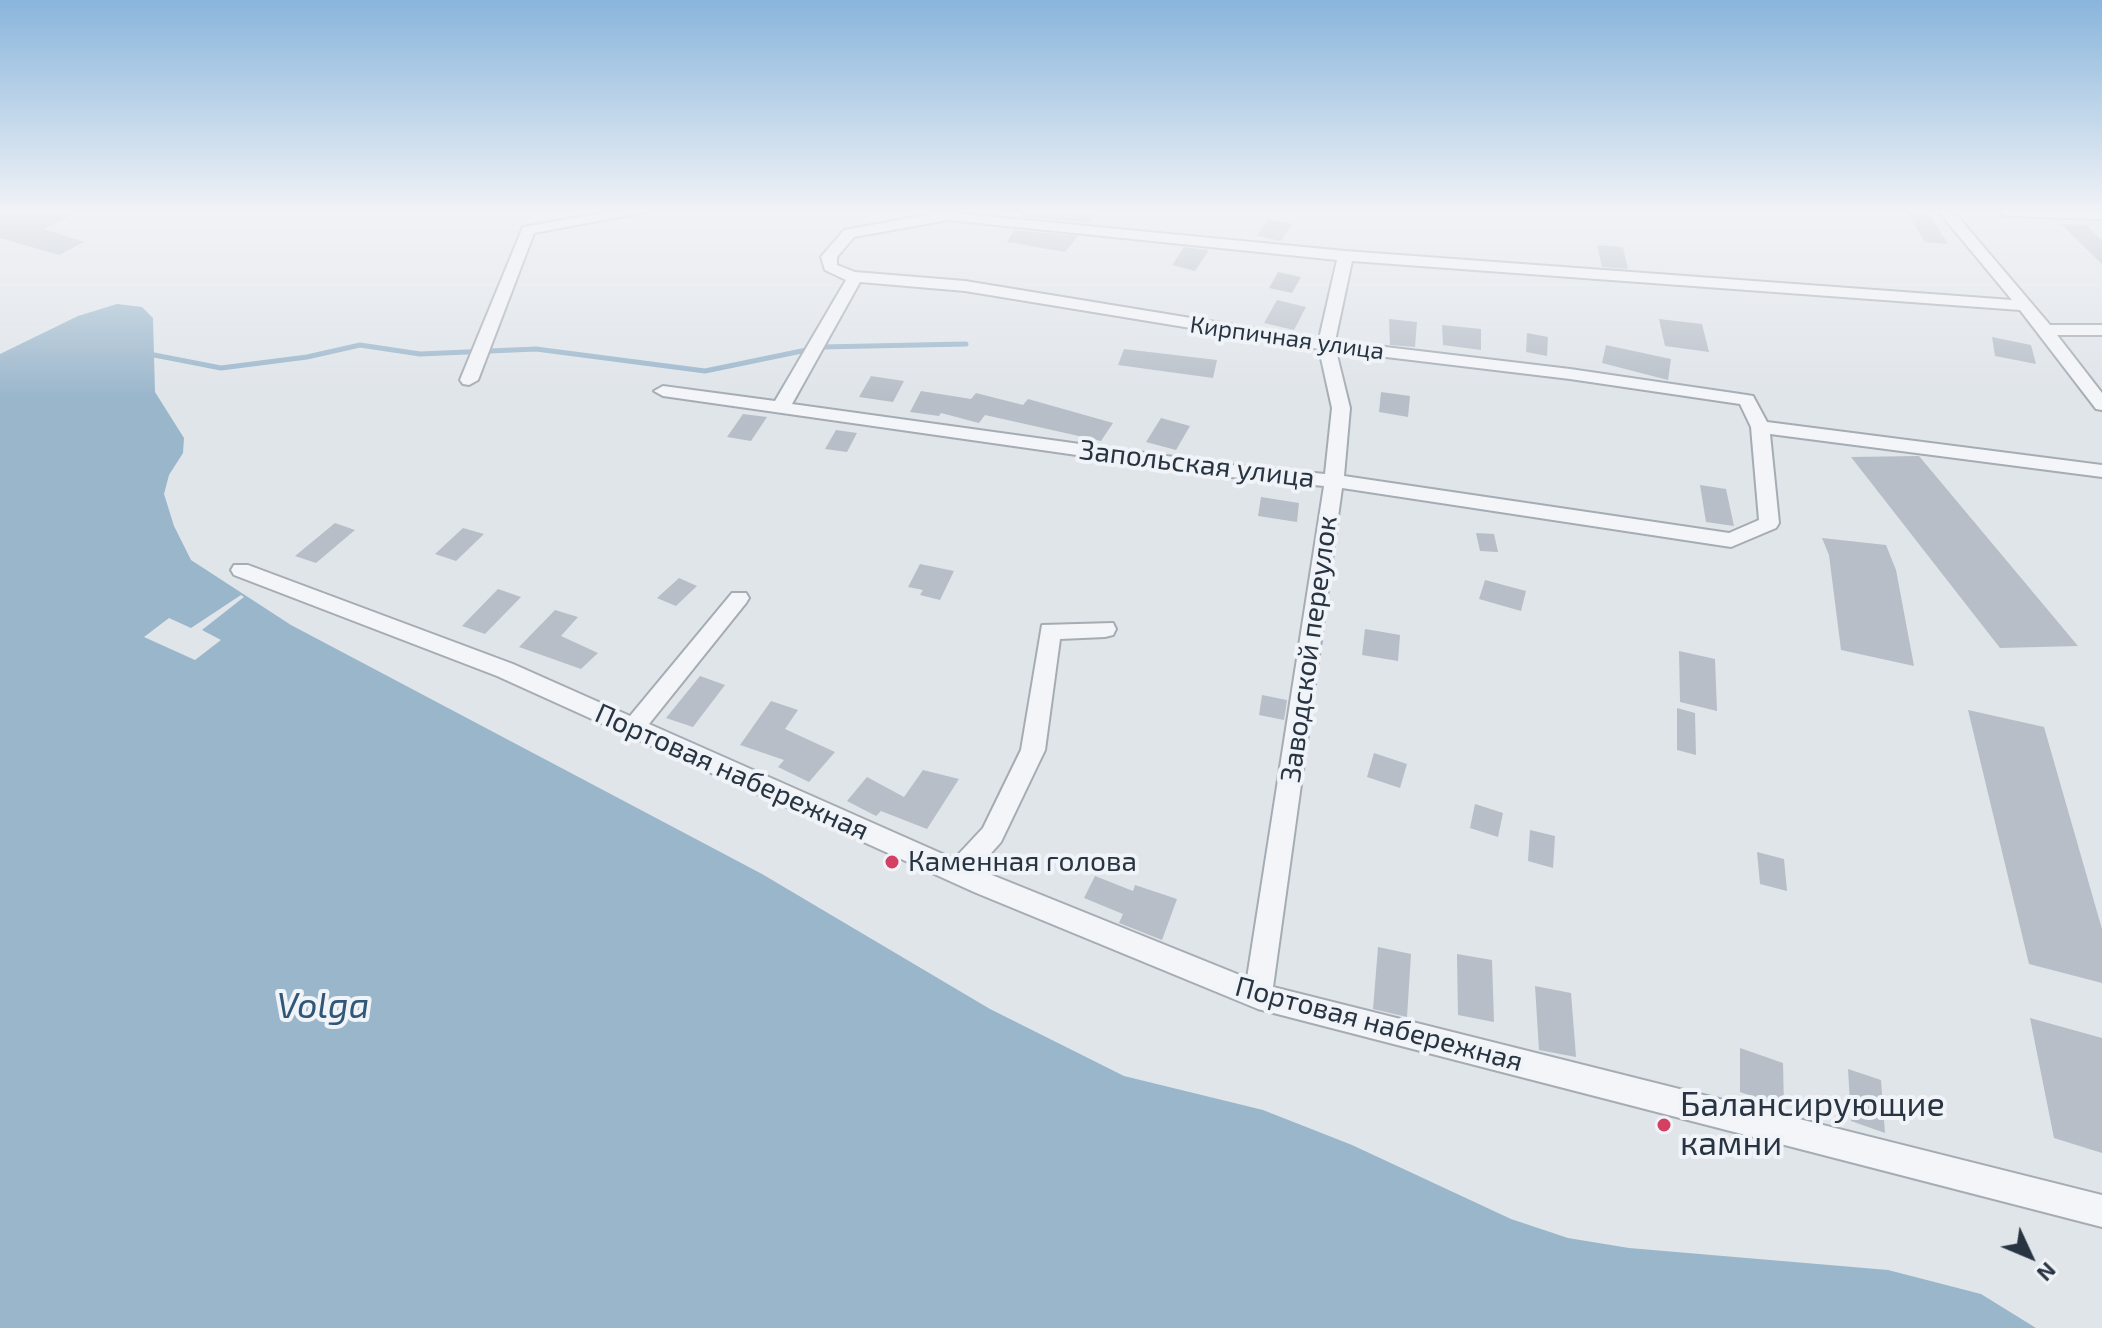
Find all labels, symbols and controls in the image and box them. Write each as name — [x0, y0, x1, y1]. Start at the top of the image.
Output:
street label: Кирпичная улица — [1188, 310, 1386, 366]
street label: Запольская улица — [1077, 433, 1317, 495]
street label: Заводской переулок — [1274, 514, 1344, 784]
street label: Портовая набережная — [590, 696, 874, 848]
place label: Каменная голова — [908, 845, 1137, 879]
marker: Каменная голова — [883, 853, 901, 871]
street label: Портовая набережная — [1232, 969, 1526, 1079]
water label: Volga — [277, 984, 369, 1028]
place label: Балансирующие камни — [1680, 1085, 1945, 1164]
marker: Балансирующие камни — [1655, 1116, 1673, 1134]
north arrow — [1990, 1216, 2070, 1296]
text: N — [2032, 1258, 2062, 1287]

